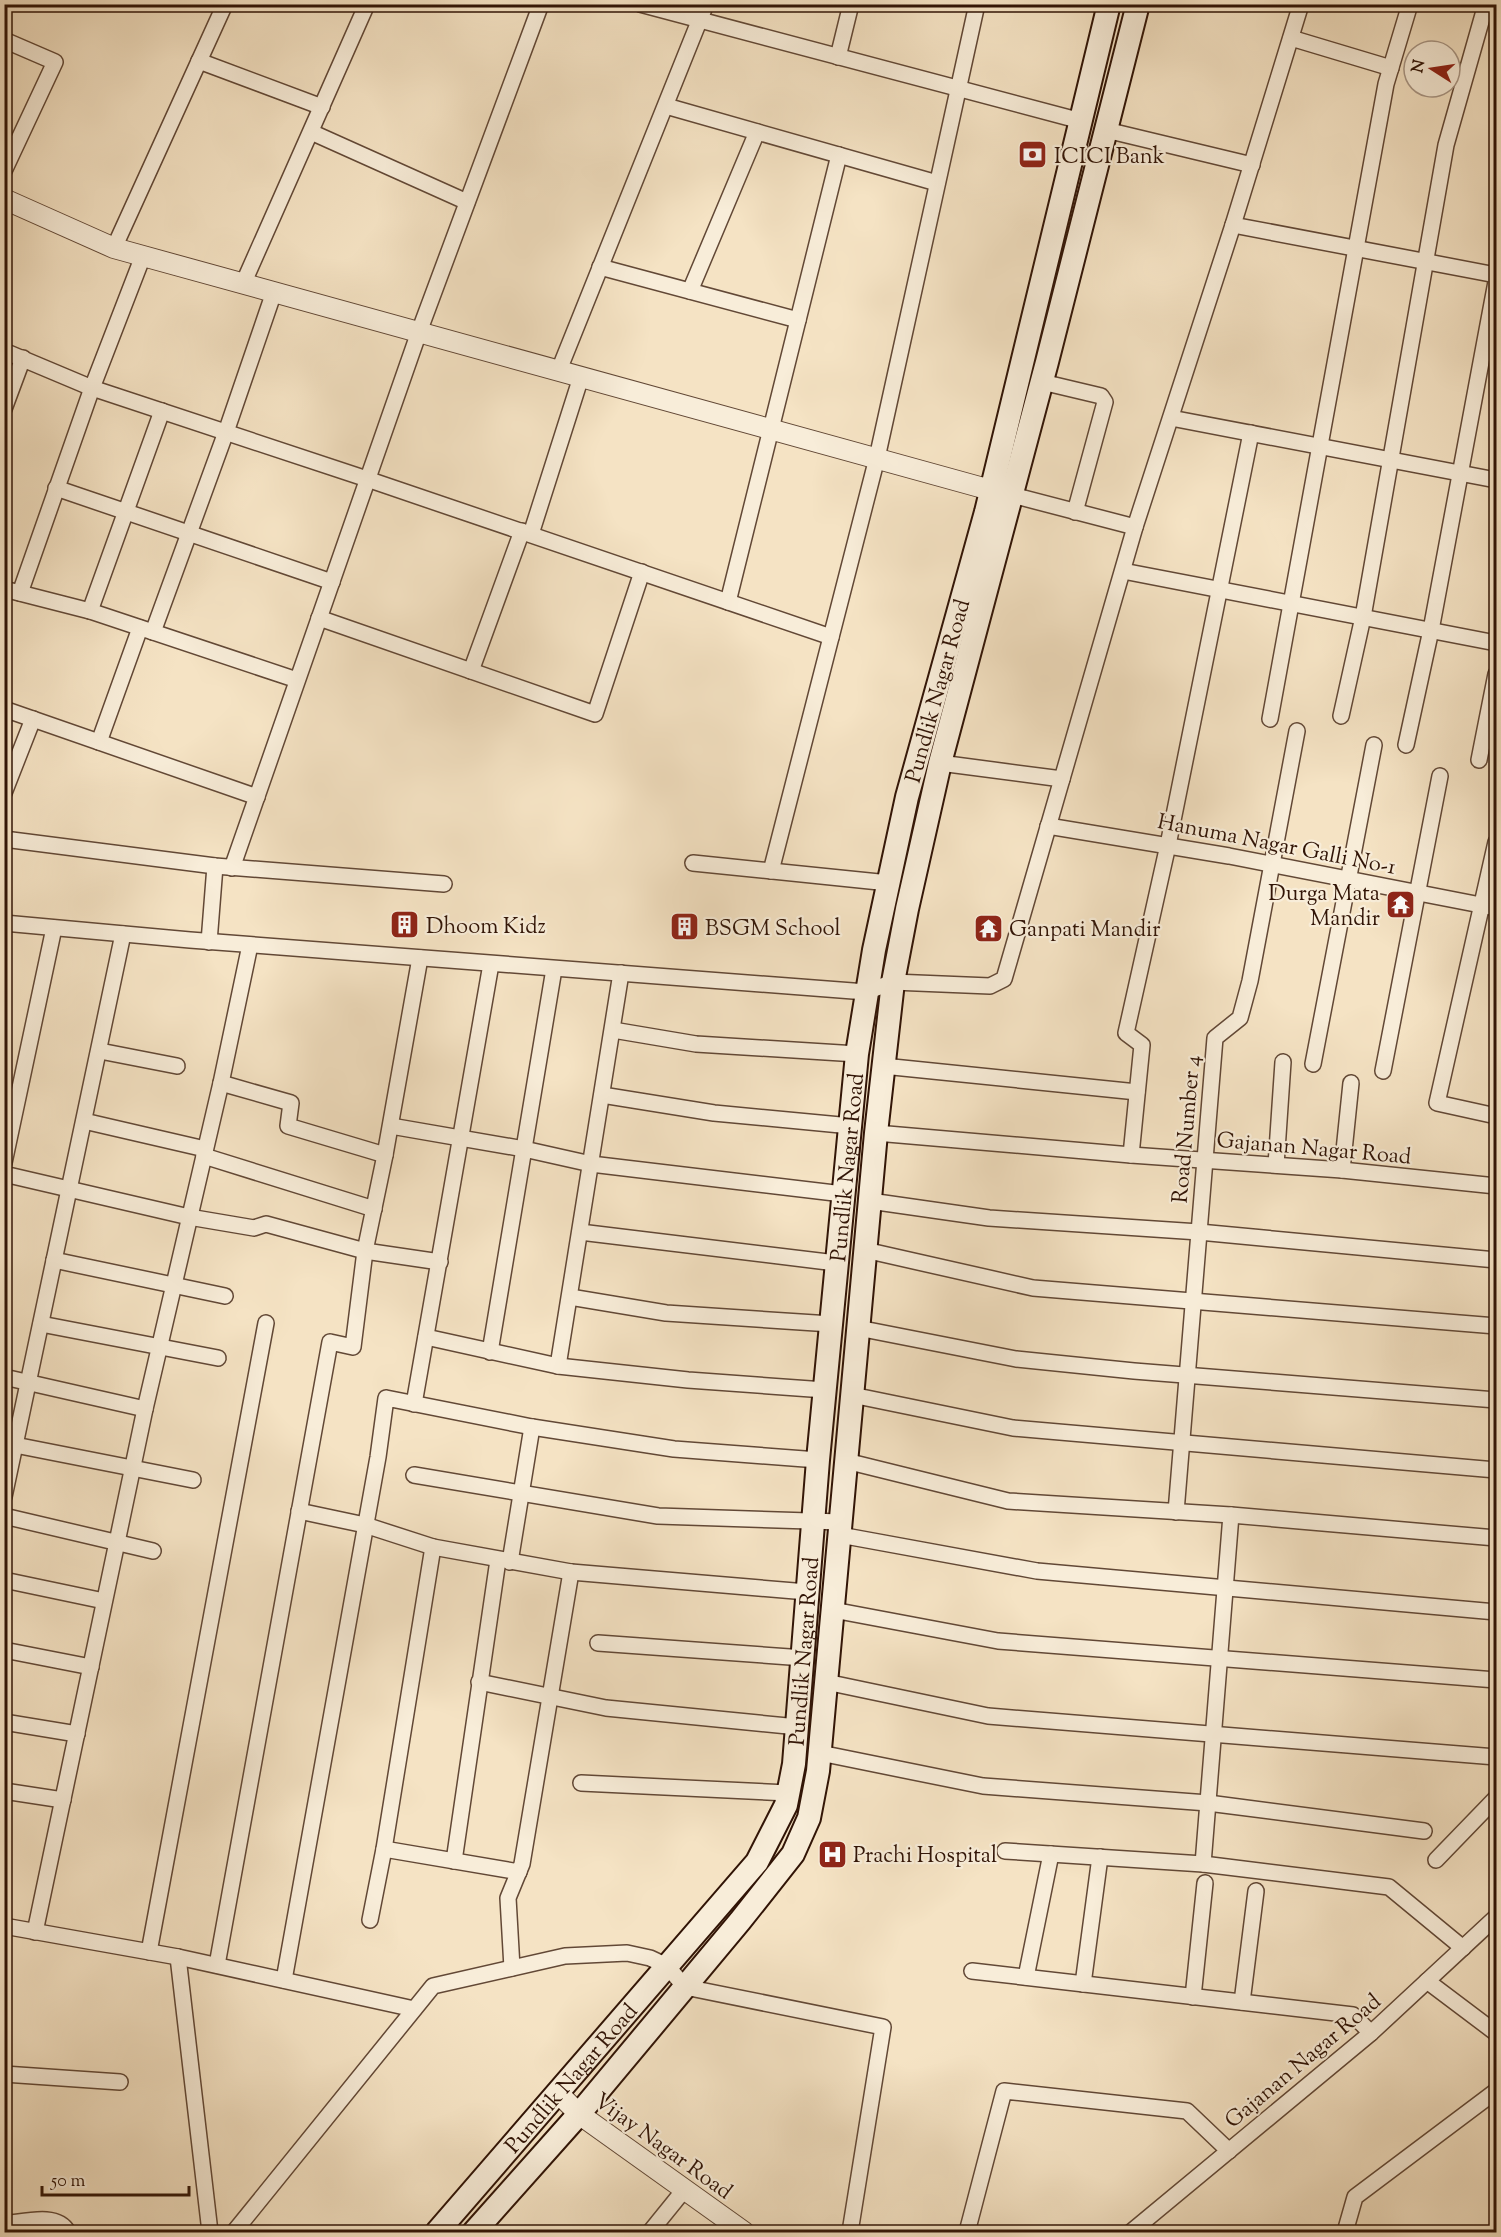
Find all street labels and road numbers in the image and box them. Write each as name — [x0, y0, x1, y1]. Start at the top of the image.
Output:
street label: Pundlik Nagar Road — [899, 596, 980, 787]
street label: Hanuma Nagar Galli No-1 — [1155, 807, 1399, 885]
street label: Road Number 4 — [1166, 1054, 1210, 1205]
street label: Pundlik Nagar Road — [824, 1072, 874, 1263]
street label: Gajanan Nagar Road — [1215, 1126, 1412, 1174]
street label: Pundlik Nagar Road — [782, 1556, 829, 1747]
street label: Gajanan Nagar Road — [1219, 1987, 1389, 2137]
street label: Pundlik Nagar Road — [499, 1998, 647, 2162]
street label: Vijay Nagar Road — [586, 2086, 738, 2209]

